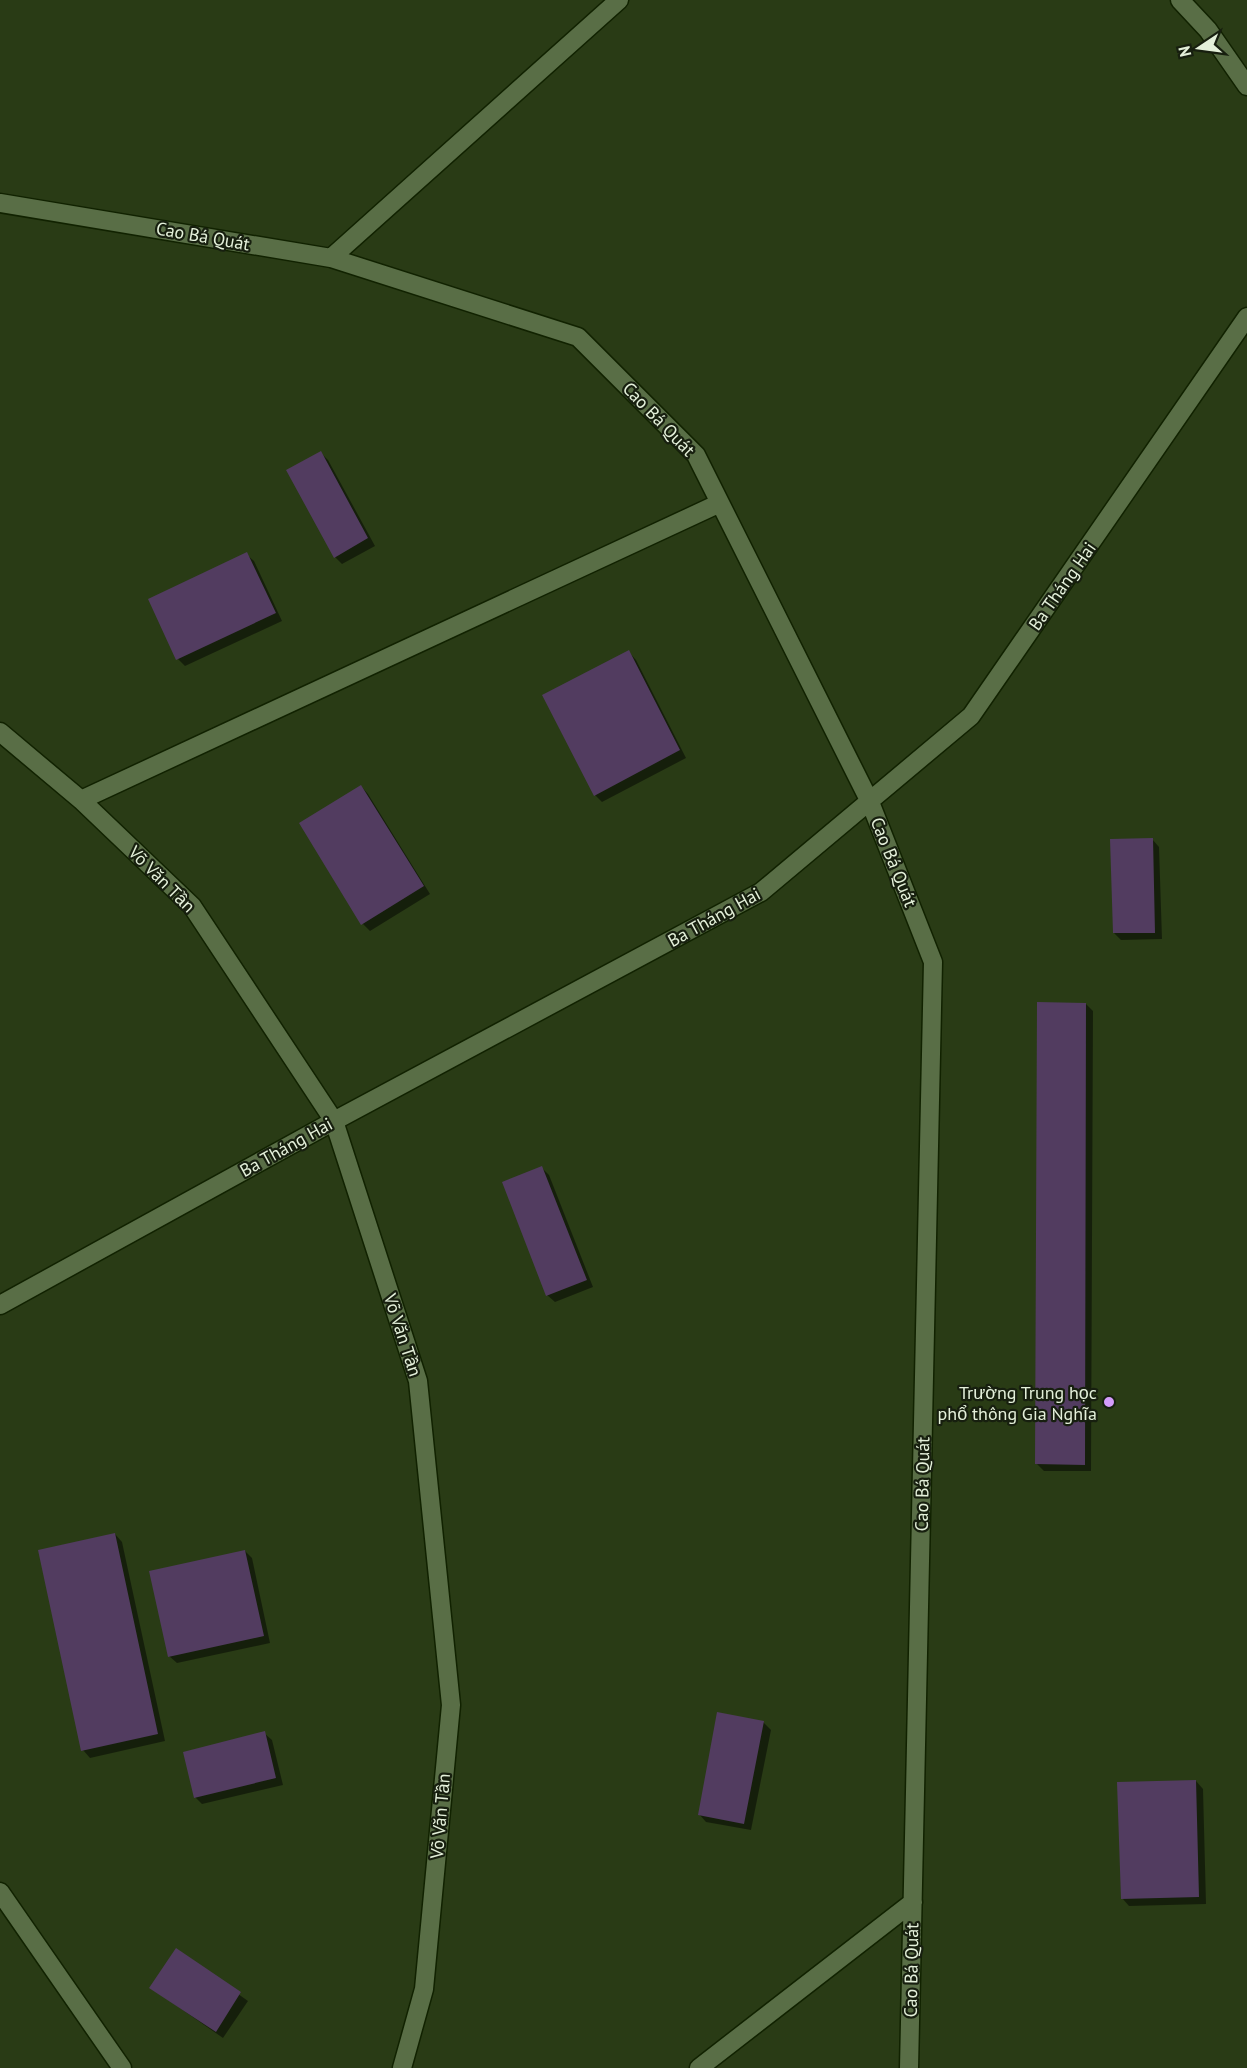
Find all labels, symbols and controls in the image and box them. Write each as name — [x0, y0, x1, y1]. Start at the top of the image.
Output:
north arrow — [1169, 18, 1229, 78]
text: N — [1173, 44, 1195, 59]
street label: Cao Bá Quát — [154, 216, 252, 256]
street label: Cao Bá Quát — [618, 377, 700, 461]
street label: Ba Tháng Hai — [1023, 537, 1101, 635]
street label: Cao Bá Quát — [866, 814, 922, 910]
street label: Võ Văn Tần — [123, 840, 200, 917]
street label: Ba Tháng Hai — [664, 882, 764, 952]
street label: Ba Tháng Hai — [236, 1112, 336, 1182]
street label: Võ Văn Tần — [379, 1290, 427, 1379]
place label: Trường Trung học phổ thông Gia Nghĩa — [938, 1381, 1097, 1425]
marker: Trường Trung học phổ thông Gia Nghĩa — [1102, 1395, 1116, 1409]
street label: Cao Bá Quát — [910, 1436, 934, 1532]
street label: Võ Văn Tần — [425, 1772, 455, 1861]
street label: Cao Bá Quát — [899, 1922, 923, 2018]

